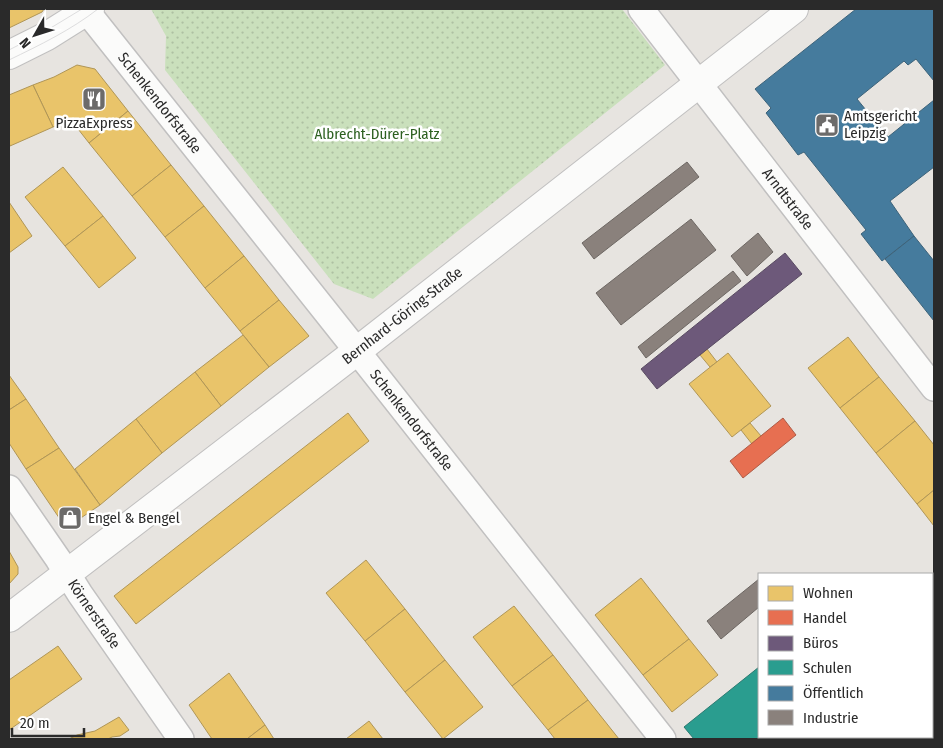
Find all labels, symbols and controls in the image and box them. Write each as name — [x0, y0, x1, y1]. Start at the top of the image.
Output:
north arrow — [10, 10, 60, 60]
text: N — [16, 34, 35, 51]
street label: Schenkendorfstraße — [114, 49, 205, 157]
restaurant icon: PizzaExpress — [81, 86, 107, 112]
place label: Amtsgericht Leipzig — [844, 107, 917, 142]
public building icon: Amtsgericht Leipzig — [814, 112, 840, 138]
place label: PizzaExpress — [55, 114, 133, 132]
park label: Albrecht-Dürer-Platz — [314, 125, 440, 143]
street label: Arndtstraße — [758, 165, 817, 233]
street label: Bernhard-Göring-Straße — [338, 263, 466, 368]
street label: Schenkendorfstraße — [366, 366, 457, 474]
shop icon: Engel & Bengel — [57, 505, 83, 531]
place label: Engel & Bengel — [88, 509, 180, 527]
legend — [758, 573, 933, 738]
street label: Körnerstraße — [64, 576, 124, 652]
text: Wohnen — [803, 584, 853, 602]
text: Handel — [803, 609, 847, 627]
text: Büros — [803, 634, 838, 652]
text: Schulen — [803, 659, 852, 677]
text: Öffentlich — [803, 684, 864, 702]
scale bar — [12, 706, 85, 738]
text: Industrie — [803, 709, 858, 727]
text: 20 m — [20, 714, 50, 732]

